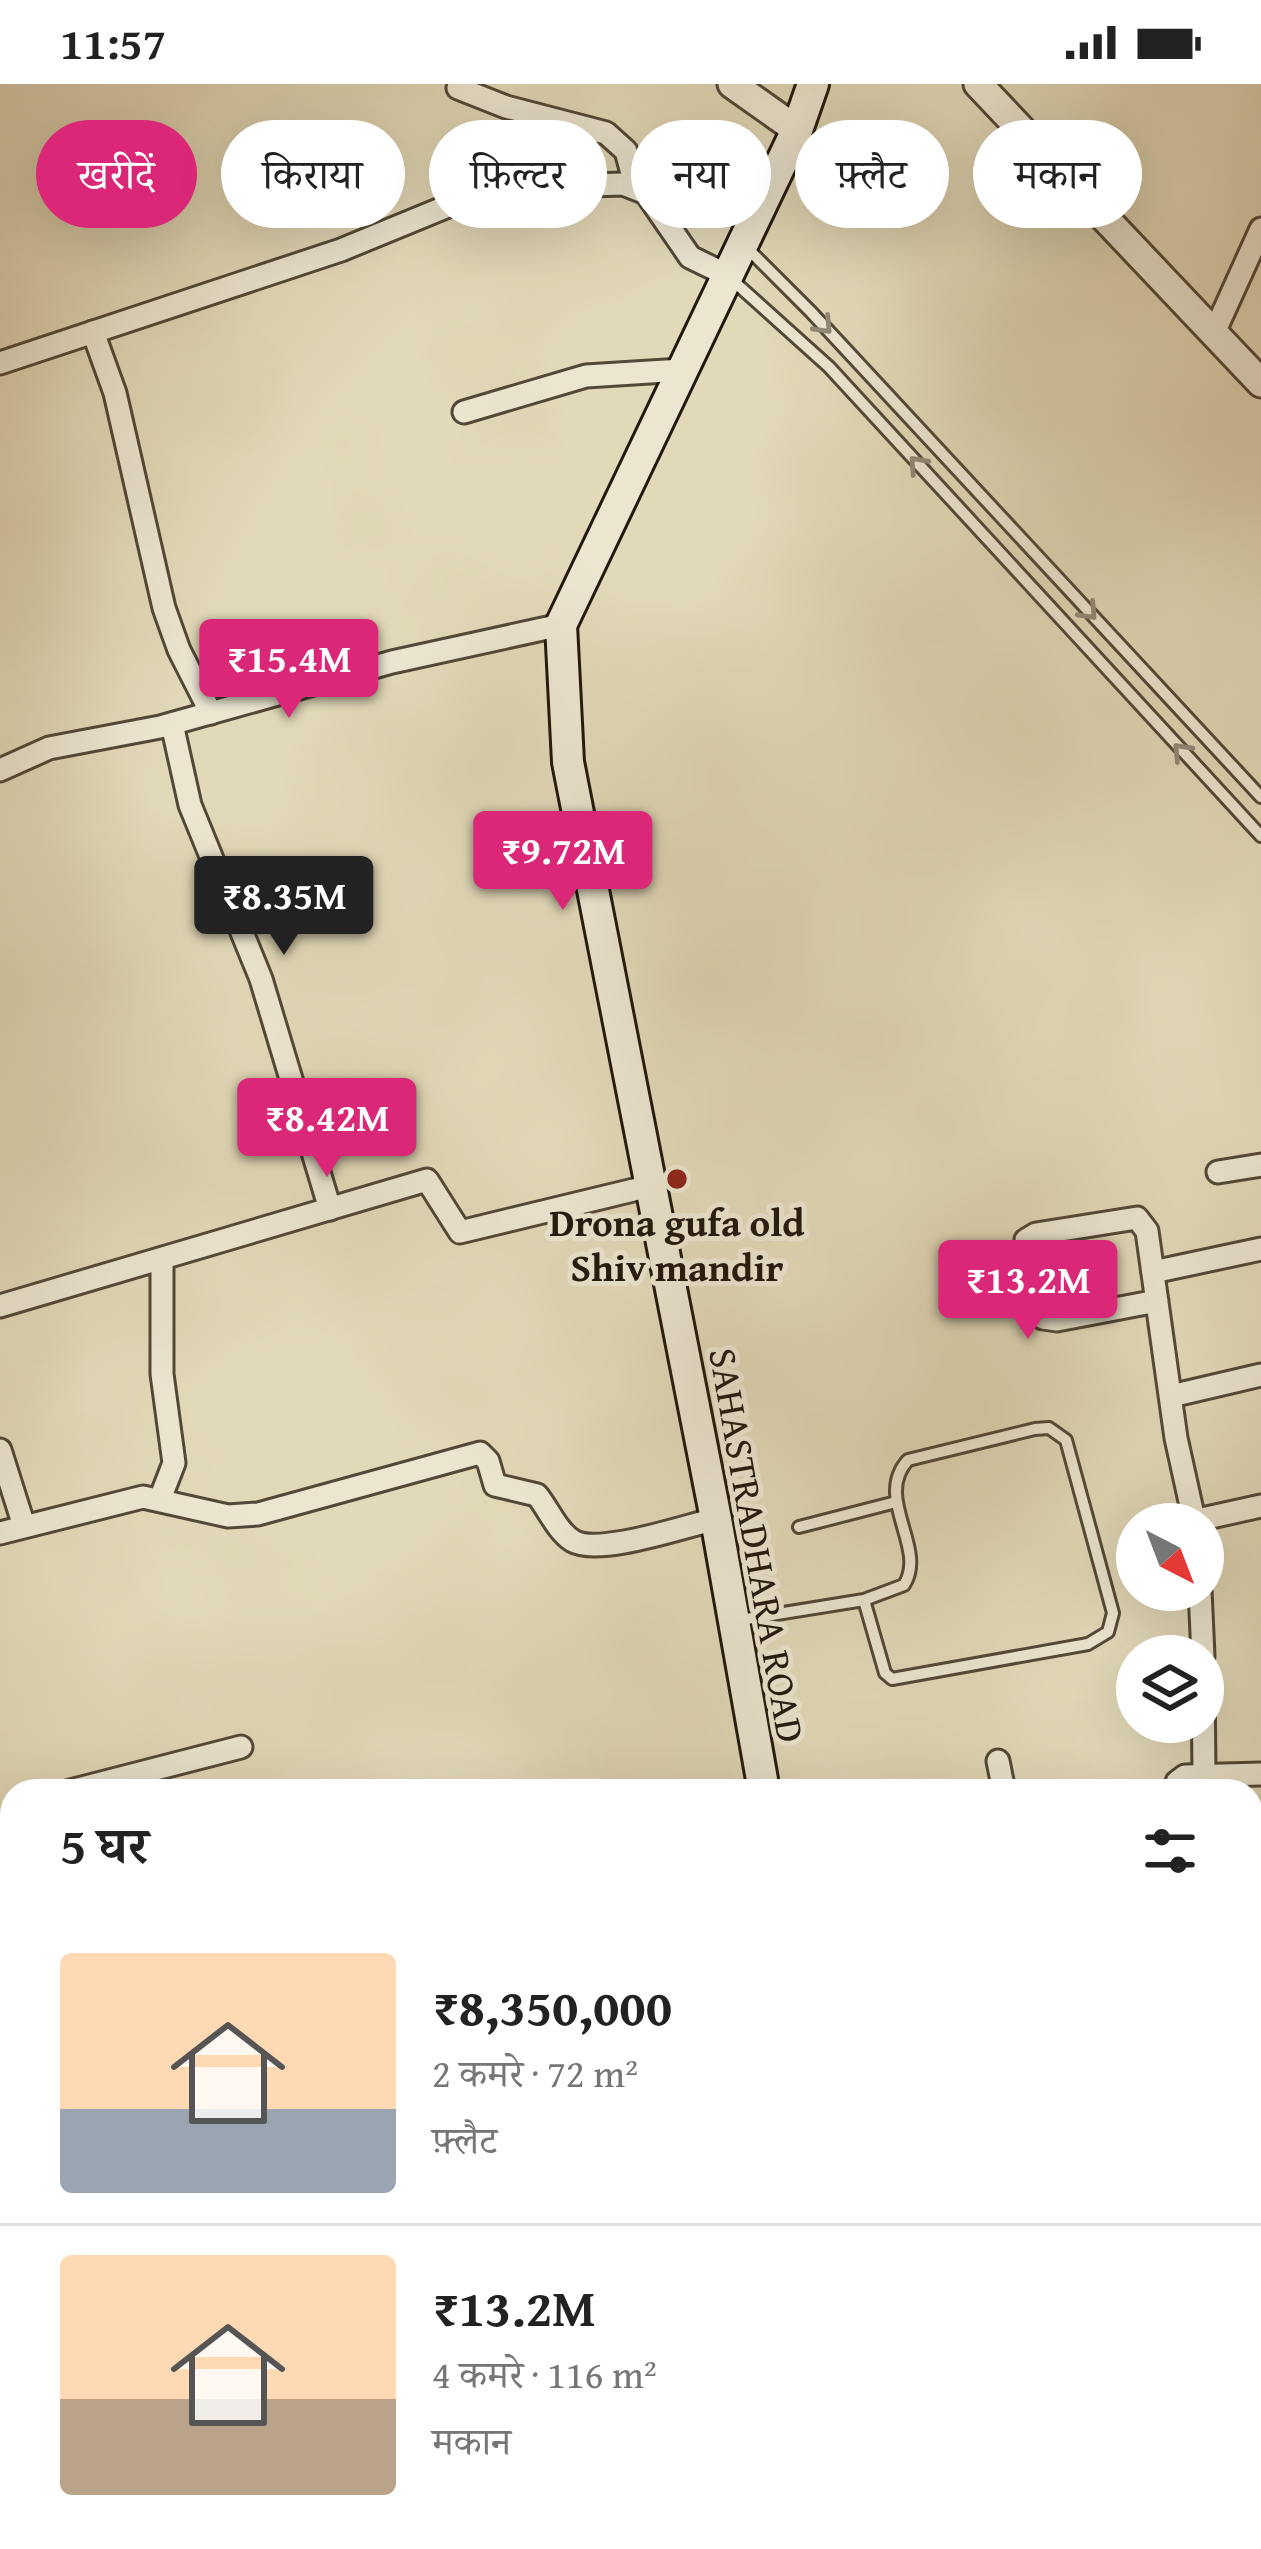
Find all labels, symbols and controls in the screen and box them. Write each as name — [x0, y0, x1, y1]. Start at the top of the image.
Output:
text: 11:57 — [60, 10, 166, 75]
chip: खरीदें — [36, 120, 197, 228]
chip: किराया — [221, 120, 405, 228]
chip: फ़िल्टर — [429, 120, 607, 228]
chip: नया — [631, 120, 771, 228]
chip: फ़्लैट — [795, 120, 949, 228]
chip: मकान — [973, 120, 1142, 228]
one-way arrow — [810, 312, 831, 333]
one-way arrow — [910, 456, 931, 477]
one-way arrow — [1075, 598, 1096, 619]
pin: ₹15.4M — [191, 619, 387, 721]
text: ₹15.4M — [226, 629, 352, 686]
one-way arrow — [1173, 743, 1195, 765]
pin: ₹9.72M — [465, 811, 661, 913]
text: ₹9.72M — [500, 821, 626, 878]
pin: ₹8.35M — [186, 856, 382, 958]
text: ₹8.35M — [221, 866, 347, 923]
pin: ₹8.42M — [229, 1078, 425, 1180]
text: ₹8.42M — [264, 1088, 390, 1145]
marker: Drona gufa old Shiv mandir — [664, 1166, 690, 1192]
place label: Drona gufa old Shiv mandir — [549, 1193, 805, 1295]
pin: ₹13.2M — [930, 1240, 1126, 1342]
text: ₹13.2M — [965, 1250, 1091, 1307]
street label: SAHASTRADHARA ROAD — [695, 1343, 821, 1747]
north arrow — [1116, 1503, 1224, 1611]
map controls — [1116, 1503, 1224, 1743]
button: layers — [1116, 1635, 1224, 1743]
text: 5 घर — [60, 1807, 148, 1882]
icon: filters — [1137, 1818, 1203, 1884]
text: ₹8,350,000 — [432, 1969, 672, 2044]
icon: home — [156, 2001, 300, 2145]
text: 2 कमरे · 72 m² — [432, 2044, 638, 2101]
text: फ़्लैट — [432, 2111, 497, 2168]
text: ₹13.2M — [432, 2270, 596, 2345]
icon: home — [156, 2303, 300, 2447]
text: 4 कमरे · 116 m² — [432, 2345, 657, 2402]
text: मकान — [432, 2412, 511, 2469]

